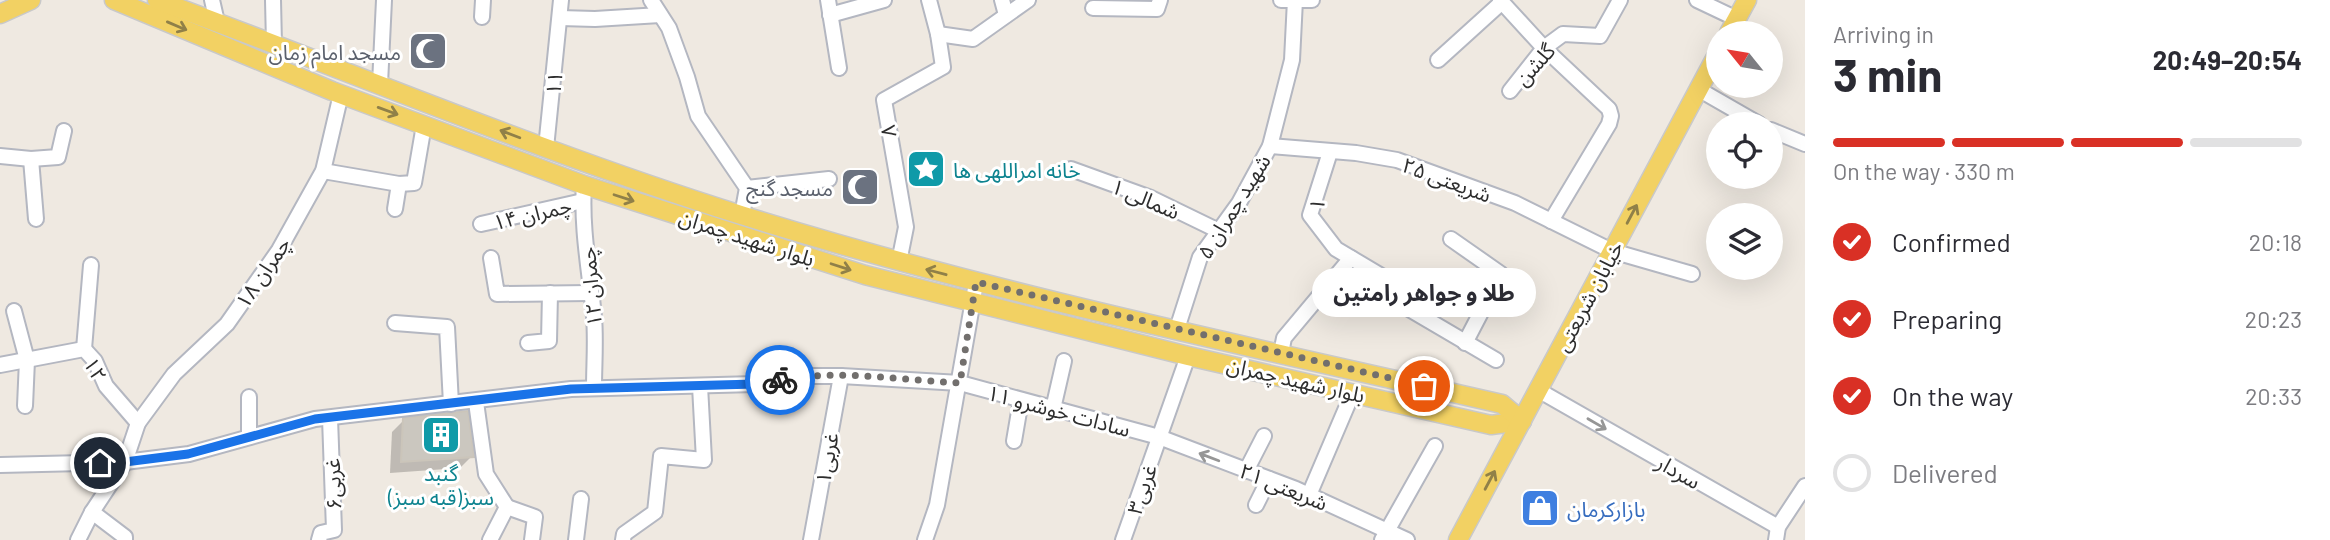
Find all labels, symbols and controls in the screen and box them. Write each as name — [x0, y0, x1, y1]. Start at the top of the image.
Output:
one-way arrow — [165, 20, 187, 33]
text: Arriving in — [1833, 20, 1934, 48]
north arrow — [1706, 21, 1783, 98]
map controls — [1706, 21, 1783, 280]
mosque icon: مسجد امام زمان — [407, 30, 449, 72]
street label: گلشن — [1509, 37, 1560, 91]
place label: مسجد امام زمان — [268, 39, 401, 69]
text: 20:49–20:54 — [2153, 44, 2302, 75]
text: 3 min — [1833, 46, 1942, 101]
street label: ۱۱ — [539, 70, 567, 96]
one-way arrow — [376, 106, 398, 119]
button: locate — [1706, 112, 1783, 189]
street label: ۷ — [877, 123, 903, 139]
one-way arrow — [499, 127, 521, 139]
place icon: خانه امراللهی ها — [905, 148, 947, 190]
street label: شهید چمران ۵ — [1191, 149, 1277, 264]
street label: شریعتی ۲۵ — [1399, 151, 1495, 208]
place label: خانه امراللهی ها — [953, 157, 1081, 183]
text: On the way · 330 m — [1833, 157, 2015, 185]
mosque icon: مسجد گنج — [839, 166, 881, 208]
street label: شمالی ۱ — [1108, 172, 1184, 224]
place label: مسجد گنج — [746, 175, 833, 204]
street label: چمران ۱۴ — [490, 192, 574, 236]
one-way arrow — [613, 193, 635, 205]
street label: ۱ — [1303, 196, 1329, 212]
street label: بلوار شهید چمران — [676, 203, 818, 273]
button: layers — [1706, 203, 1783, 280]
one-way arrow — [1625, 204, 1639, 225]
icon: check — [1833, 223, 1871, 261]
text: Confirmed — [1892, 226, 2011, 257]
text: 20:18 — [2249, 228, 2302, 256]
street label: چمران ۱۸ — [229, 232, 296, 313]
street label: خیابان شریعتی — [1548, 237, 1628, 356]
street label: چمران ۱۲ — [574, 246, 608, 328]
one-way arrow — [830, 261, 852, 274]
one-way arrow — [925, 265, 948, 278]
callout: طلا و جواهر رامتین — [1312, 267, 1536, 316]
text: طلا و جواهر رامتین — [1333, 278, 1515, 306]
icon: check — [1833, 300, 1871, 338]
text: Preparing — [1892, 303, 2002, 334]
text: 20:23 — [2245, 305, 2302, 333]
courier — [745, 345, 815, 415]
street label: بلوار شهید چمران — [1224, 351, 1367, 409]
street label: ۱۲ — [79, 352, 113, 386]
pin — [1394, 356, 1454, 416]
icon: bike — [761, 361, 799, 399]
icon: bag — [1405, 367, 1443, 405]
icon: check — [1833, 377, 1871, 415]
street label: سادات خوشرو ۱۱ — [984, 379, 1133, 442]
text: On the way — [1892, 380, 2013, 411]
text: 20:33 — [2245, 382, 2302, 410]
building icon: گنبد سبز(قبه سبز) — [420, 414, 462, 456]
one-way arrow — [1586, 418, 1607, 431]
street label: غربی۱ — [809, 431, 844, 486]
pin — [70, 433, 130, 493]
icon: home — [81, 444, 119, 482]
street label: سردار — [1651, 448, 1706, 494]
one-way arrow — [1199, 449, 1221, 462]
street label: شریعتی ۲۱ — [1236, 457, 1332, 516]
text: Delivered — [1892, 457, 1998, 488]
street label: غربی۶ — [319, 458, 346, 510]
place label: گنبد سبز(قبه سبز) — [387, 460, 494, 510]
street label: غربی۳ — [1121, 461, 1162, 518]
one-way arrow — [1484, 470, 1498, 491]
shop icon: بازارکرمان — [1519, 487, 1561, 529]
place label: بازارکرمان — [1567, 496, 1645, 522]

